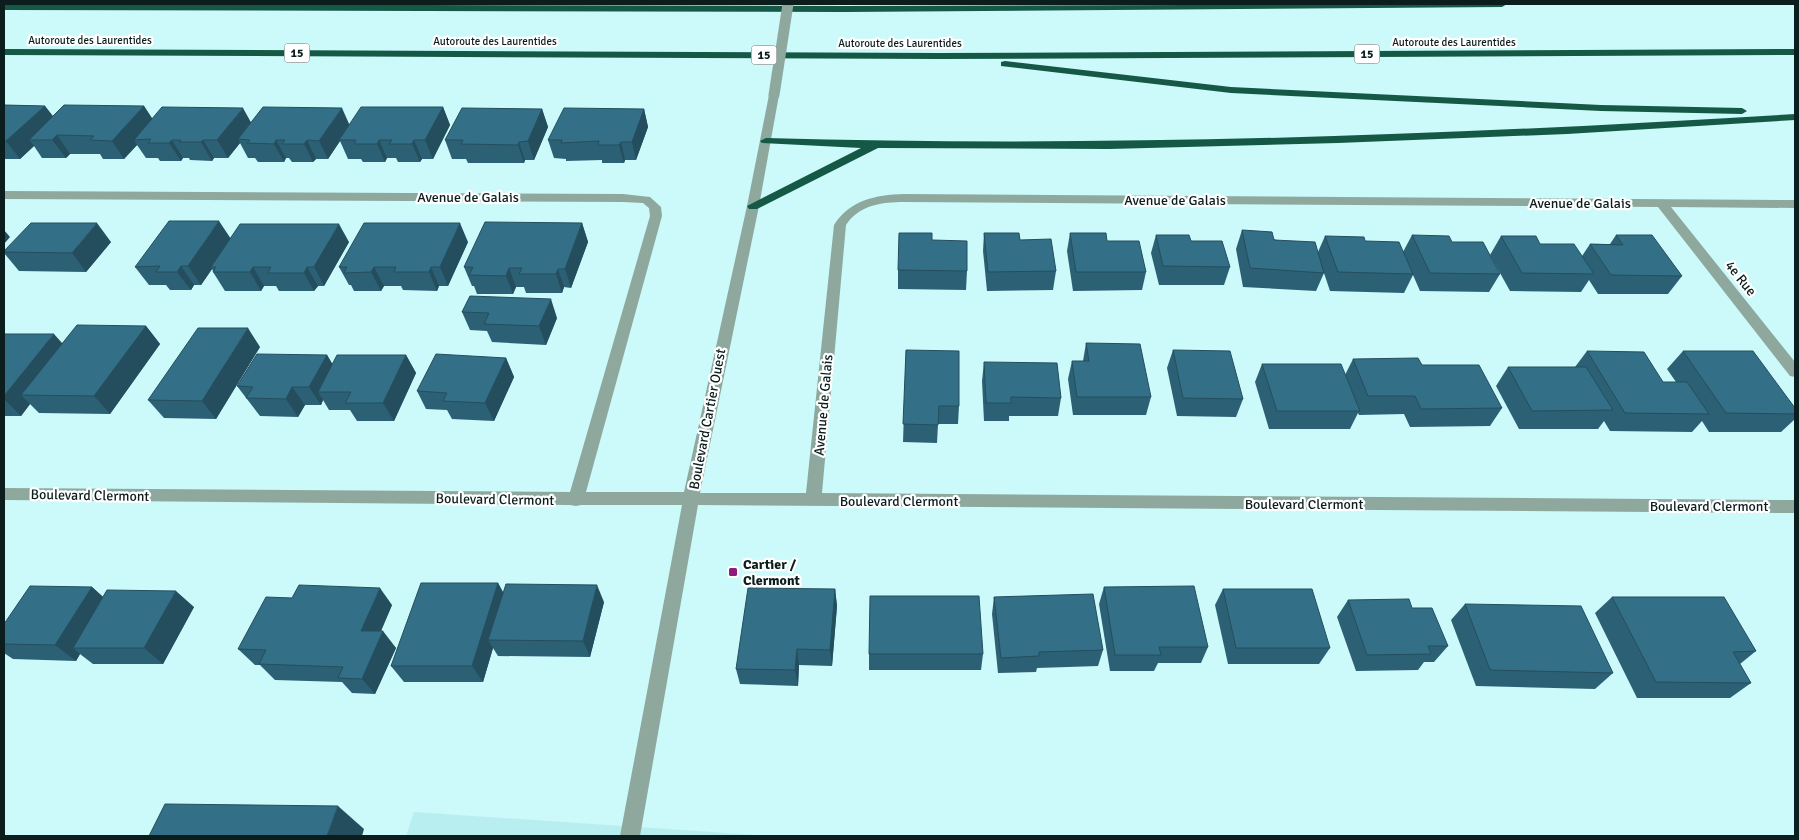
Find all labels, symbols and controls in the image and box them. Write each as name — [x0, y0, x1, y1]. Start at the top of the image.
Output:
street label: Autoroute des Laurentides — [28, 34, 152, 47]
street label: Autoroute des Laurentides — [433, 35, 557, 48]
street label: Autoroute des Laurentides — [1392, 36, 1516, 49]
street label: Autoroute des Laurentides — [838, 37, 962, 50]
road number: 15 — [284, 44, 310, 62]
road number: 15 — [1354, 44, 1380, 64]
road number: 15 — [752, 46, 776, 64]
street label: Avenue de Galais — [417, 189, 519, 206]
street label: Avenue de Galais — [1124, 192, 1226, 209]
street label: Avenue de Galais — [1529, 195, 1631, 212]
street label: 4e Rue — [1721, 257, 1760, 299]
street label: Boulevard Cartier Ouest — [686, 347, 729, 491]
street label: Avenue de Galais — [811, 354, 836, 456]
street label: Boulevard Clermont — [30, 486, 150, 505]
street label: Boulevard Clermont — [435, 490, 555, 509]
street label: Boulevard Clermont — [840, 493, 958, 510]
street label: Boulevard Clermont — [1245, 496, 1363, 513]
street label: Boulevard Clermont — [1650, 498, 1768, 515]
place label: Cartier / Clermont — [743, 556, 801, 589]
marker: Cartier / Clermont — [727, 566, 739, 578]

